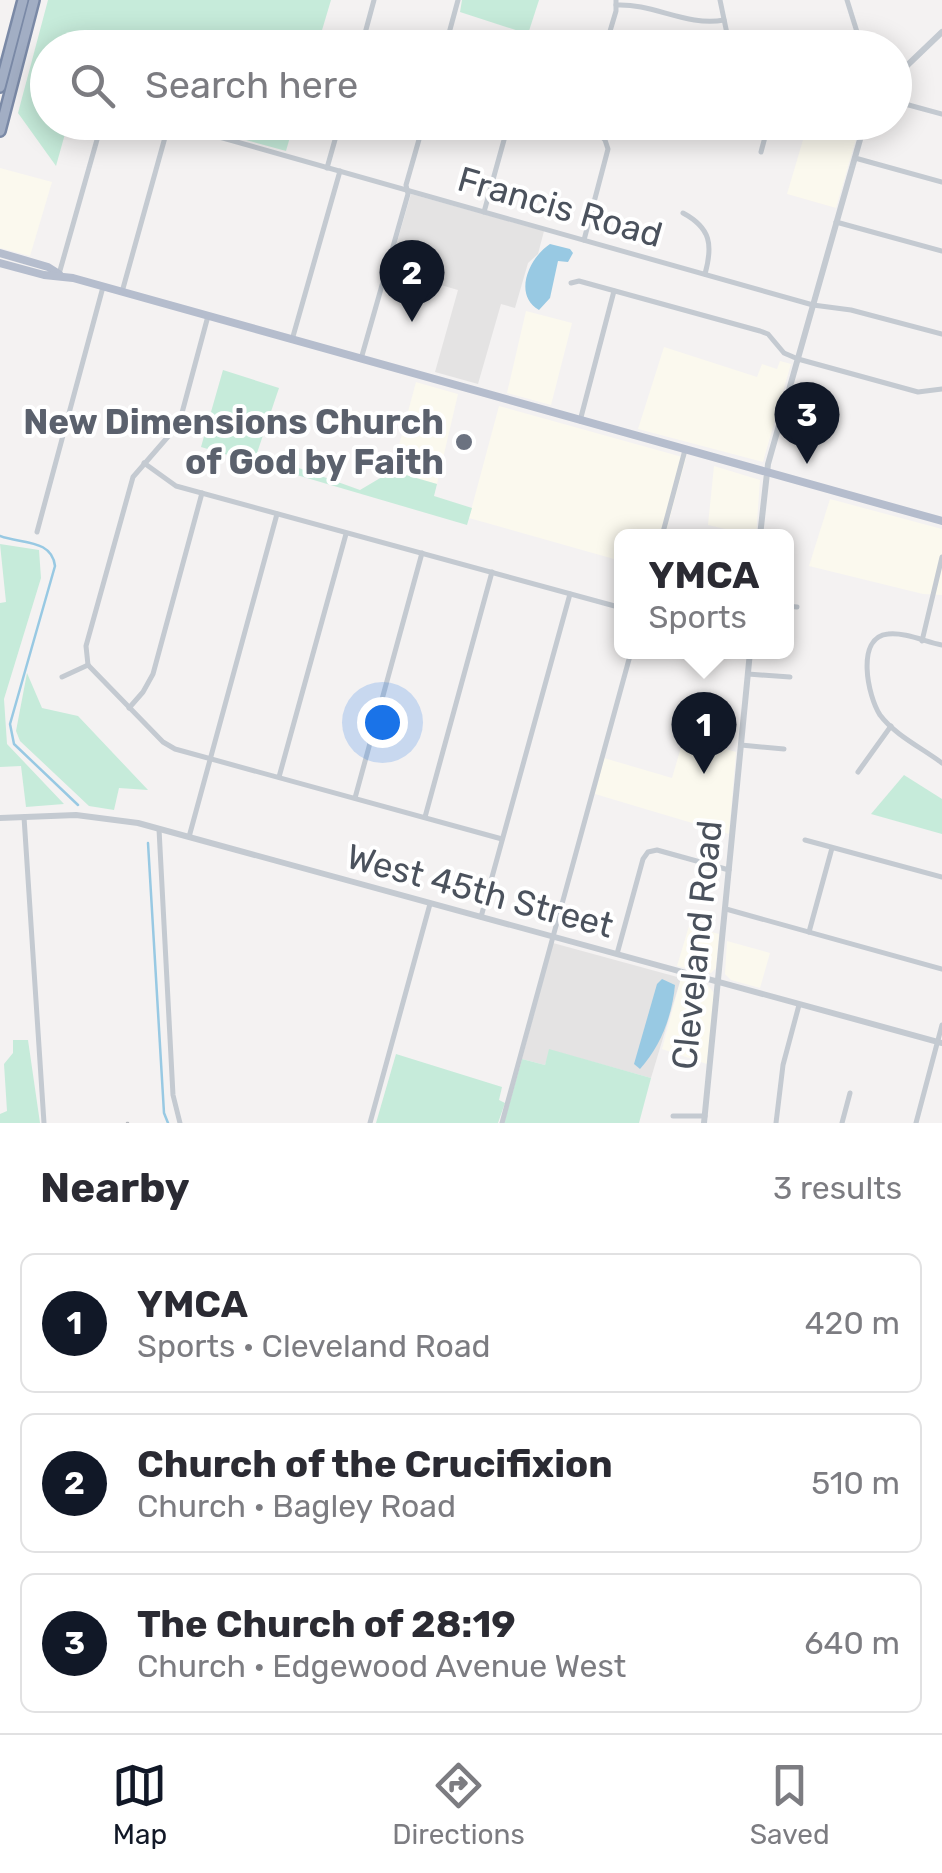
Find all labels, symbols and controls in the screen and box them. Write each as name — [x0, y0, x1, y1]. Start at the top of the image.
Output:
search box — [30, 30, 912, 140]
icon: search — [65, 58, 120, 113]
text: Search here — [145, 62, 358, 108]
street label: Francis Road — [453, 158, 667, 256]
pin: 2 — [380, 240, 444, 322]
pin: 3 — [774, 382, 840, 464]
place label: New Dimensions Church of God by Faith — [23, 401, 444, 483]
marker: New Dimensions Church of God by Faith — [453, 431, 475, 453]
popup — [614, 529, 794, 659]
text: YMCA — [649, 552, 759, 598]
text: Sports — [649, 598, 747, 636]
pin: 1 — [672, 692, 736, 774]
your location — [357, 697, 408, 748]
street label: Cleveland Road — [663, 818, 731, 1072]
street label: West 45th Street — [342, 835, 618, 947]
text: Nearby — [40, 1163, 190, 1213]
text: 3 results — [773, 1169, 902, 1207]
text: YMCA — [137, 1281, 248, 1327]
text: 1 — [67, 1304, 82, 1342]
text: 420 m — [805, 1304, 900, 1342]
text: Sports · Cleveland Road — [137, 1327, 491, 1365]
text: Church of the Crucifixion — [137, 1441, 613, 1487]
text: 2 — [64, 1464, 85, 1502]
text: 510 m — [811, 1464, 900, 1502]
text: Church · Bagley Road — [137, 1487, 456, 1525]
text: The Church of 28:19 — [137, 1601, 516, 1647]
text: 3 — [64, 1624, 85, 1662]
text: 640 m — [804, 1624, 900, 1662]
text: Church · Edgewood Avenue West — [137, 1647, 626, 1685]
tab: Map — [112, 1758, 167, 1851]
tab: Directions — [392, 1758, 525, 1851]
tab: Saved — [750, 1758, 830, 1851]

